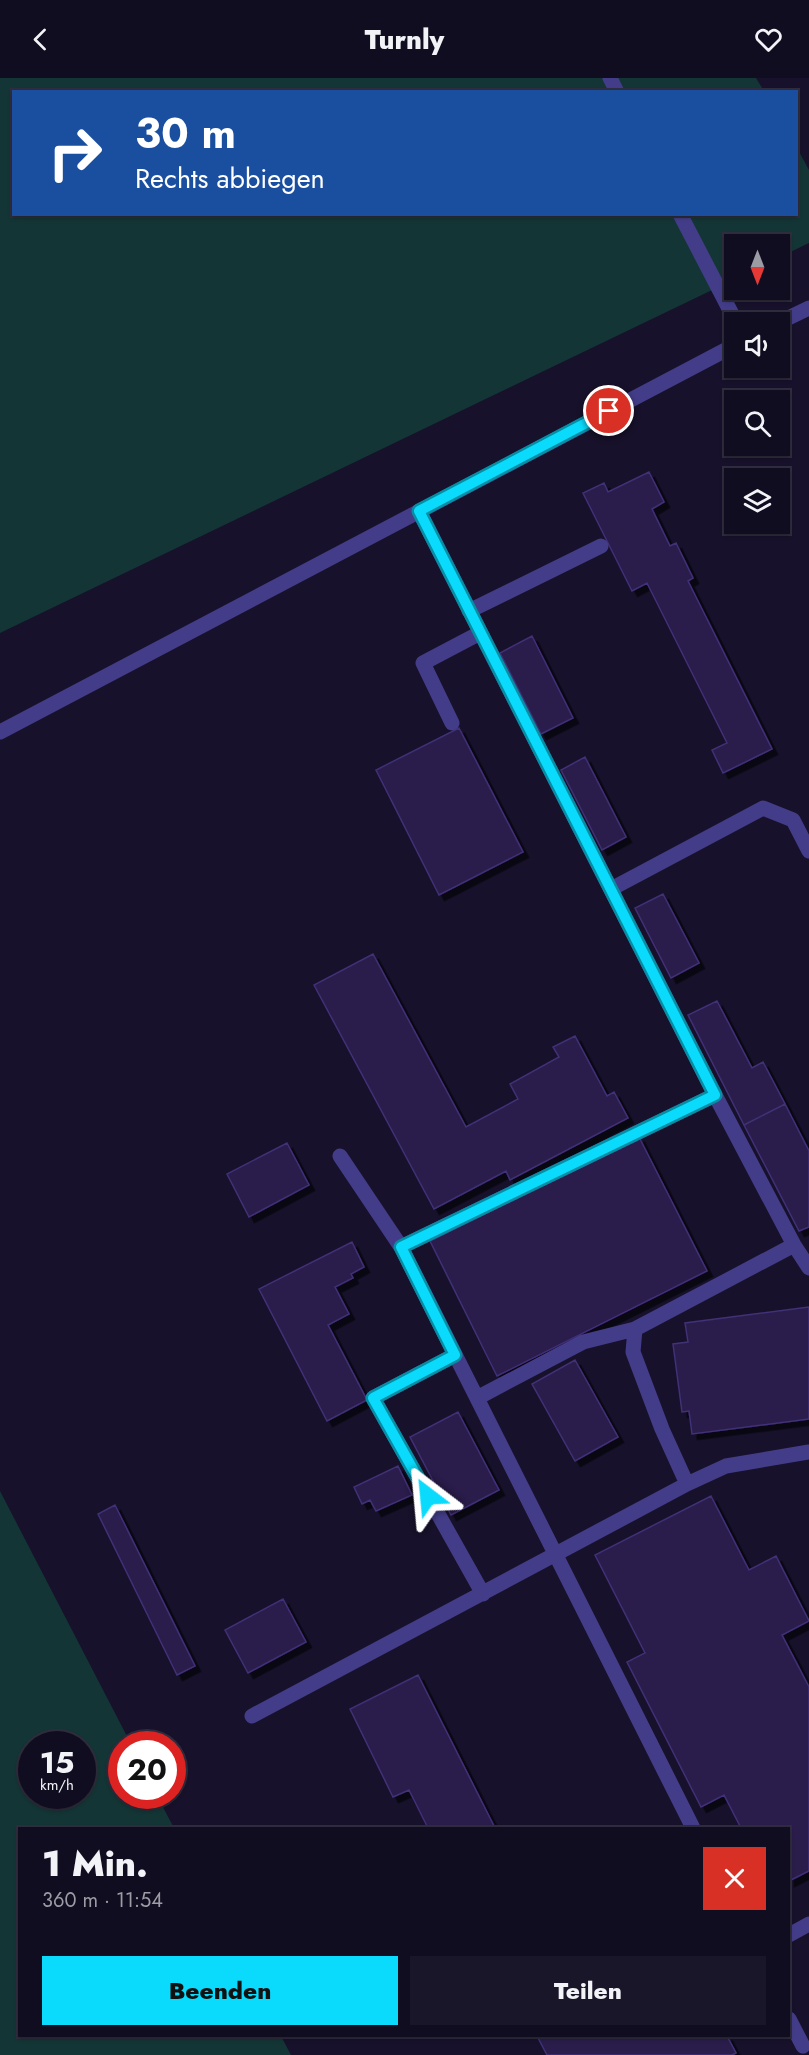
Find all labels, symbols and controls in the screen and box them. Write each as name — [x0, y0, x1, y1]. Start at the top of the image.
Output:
text: Turnly — [365, 20, 444, 59]
icon: back — [24, 23, 57, 56]
icon: heart — [752, 23, 785, 56]
text: 30 m — [135, 103, 236, 164]
icon: right — [36, 114, 114, 192]
text: Rechts abbiegen — [135, 159, 325, 198]
north arrow — [724, 234, 790, 300]
map controls — [724, 234, 790, 534]
button: sound — [724, 312, 790, 378]
pin — [583, 385, 634, 436]
button: search — [724, 390, 790, 456]
icon: arrive — [592, 394, 625, 427]
button: layers — [724, 468, 790, 534]
position arrow — [396, 1464, 460, 1528]
speed limit sign: 20 — [108, 1731, 186, 1809]
text: 15 — [40, 1741, 74, 1784]
text: km/h — [40, 1774, 74, 1796]
text: 1 Min. — [42, 1837, 148, 1889]
button: close — [703, 1847, 766, 1910]
text: 360 m · 11:54 — [42, 1886, 163, 1915]
button: Beenden — [42, 1956, 398, 2025]
button: Teilen — [410, 1956, 766, 2025]

